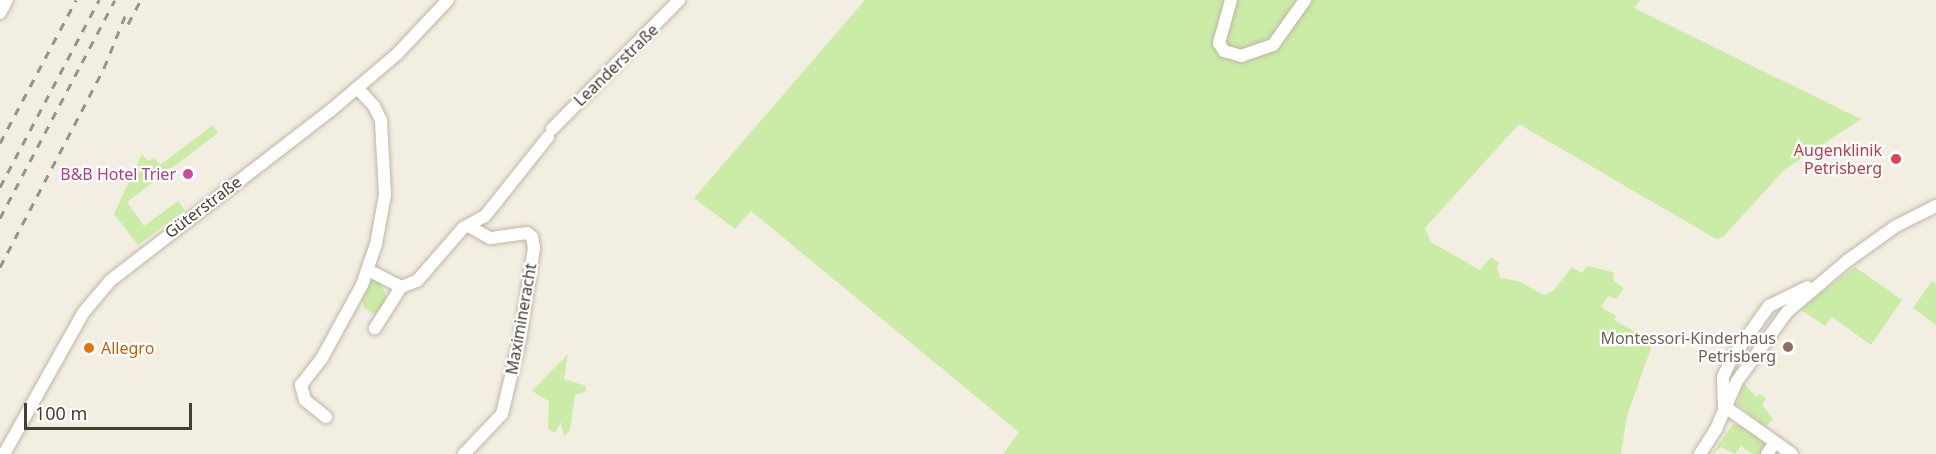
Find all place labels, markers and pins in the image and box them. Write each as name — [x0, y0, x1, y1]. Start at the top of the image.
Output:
place label: Augenklinik Petrisberg — [1794, 140, 1882, 178]
marker: Augenklinik Petrisberg — [1887, 150, 1905, 168]
place label: B&B Hotel Trier — [60, 164, 176, 184]
marker: B&B Hotel Trier — [181, 167, 195, 181]
place label: Montessori-Kinderhaus Petrisberg — [1600, 328, 1776, 366]
place label: Allegro — [101, 338, 154, 358]
marker: Montessori-Kinderhaus Petrisberg — [1781, 340, 1795, 354]
marker: Allegro — [82, 341, 96, 355]

